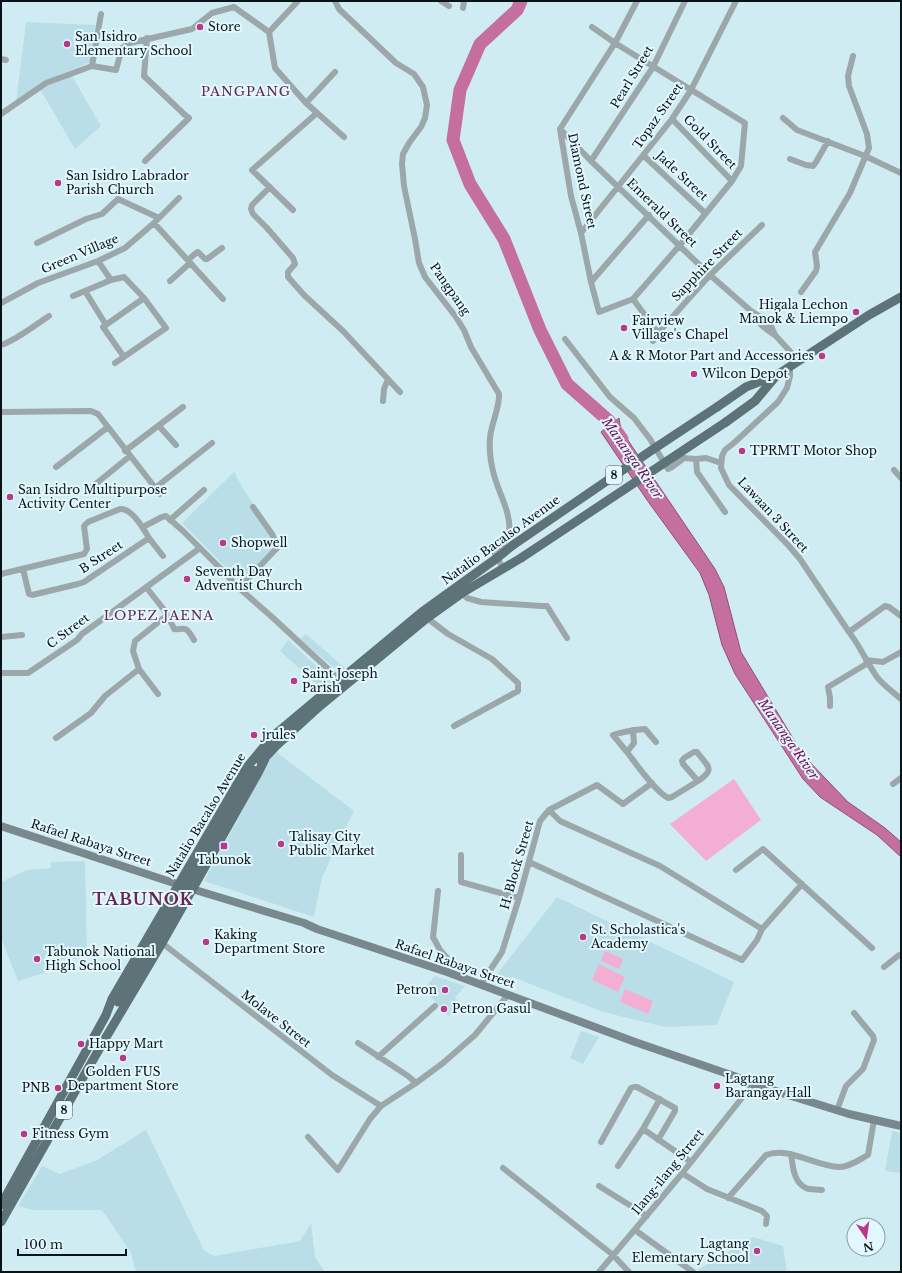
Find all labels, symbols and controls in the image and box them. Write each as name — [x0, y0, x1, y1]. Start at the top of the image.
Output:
place label: Store — [208, 19, 241, 34]
marker: Store — [195, 22, 205, 32]
place label: San Isidro Elementary School — [75, 29, 192, 58]
marker: San Isidro Elementary School — [62, 39, 72, 49]
street label: Pearl Street — [607, 42, 656, 111]
street label: Topaz Street — [629, 79, 686, 152]
district label: PANGPANG — [201, 83, 291, 100]
street label: Gold Street — [681, 111, 740, 172]
street label: Diamond Street — [565, 131, 600, 231]
street label: Jade Street — [652, 146, 712, 204]
place label: San Isidro Labrador Parish Church — [66, 168, 189, 197]
street label: Emerald Street — [624, 175, 701, 250]
marker: San Isidro Labrador Parish Church — [53, 178, 63, 188]
street label: Sapphire Street — [668, 225, 745, 304]
street label: Green Village — [39, 230, 121, 277]
street label: Pangpang — [427, 260, 474, 318]
place label: Higala Lechon Manok & Liempo — [739, 297, 848, 326]
marker: Higala Lechon Manok & Liempo — [851, 307, 861, 317]
place label: Fairview Village's Chapel — [631, 313, 729, 342]
marker: Fairview Village's Chapel — [619, 323, 629, 333]
place label: A & R Motor Part and Accessories — [608, 348, 814, 363]
marker: A & R Motor Part and Accessories — [817, 351, 827, 361]
place label: Wilcon Depot — [701, 366, 788, 381]
marker: Wilcon Depot — [689, 369, 699, 379]
water label: Mananga River — [598, 414, 667, 503]
place label: TPRMT Motor Shop — [750, 443, 877, 458]
marker: TPRMT Motor Shop — [737, 446, 747, 456]
road number: 8 — [606, 466, 622, 484]
street label: Lawaan 3 Street — [735, 474, 812, 556]
place label: San Isidro Multipurpose Activity Center — [17, 482, 167, 511]
marker: San Isidro Multipurpose Activity Center — [5, 492, 15, 502]
street label: Natalio Bacalso Avenue — [439, 492, 563, 587]
place label: Shopwell — [231, 535, 288, 550]
street label: B Street — [76, 537, 126, 576]
marker: Shopwell — [218, 538, 228, 548]
place label: Seventh Day Adventist Church — [194, 564, 303, 593]
marker: Seventh Day Adventist Church — [182, 574, 192, 584]
district label: LOPEZ JAENA — [104, 607, 214, 624]
street label: C Street — [44, 610, 92, 651]
place label: Saint Joseph Parish — [302, 666, 378, 695]
marker: Saint Joseph Parish — [289, 676, 299, 686]
water label: Mananga River — [754, 695, 823, 784]
place label: jrules — [260, 727, 296, 742]
marker: jrules — [249, 730, 259, 740]
street label: Natalio Bacalso Avenue — [162, 750, 249, 880]
street label: Rafael Rabaya Street — [29, 816, 154, 869]
street label: H. Block Street — [497, 818, 537, 911]
place label: Talisay City Public Market — [289, 829, 375, 858]
marker: Talisay City Public Market — [276, 839, 286, 849]
marker: Tabunok — [219, 841, 229, 851]
place label: Tabunok — [197, 852, 252, 867]
district label: TABUNOK — [92, 889, 194, 909]
place label: St. Scholastica's Academy — [590, 922, 685, 951]
place label: Kaking Department Store — [214, 927, 325, 956]
marker: St. Scholastica's Academy — [578, 932, 588, 942]
street label: Rafael Rabaya Street — [393, 936, 518, 991]
marker: Kaking Department Store — [201, 937, 211, 947]
place label: Tabunok National High School — [45, 944, 155, 973]
marker: Tabunok National High School — [32, 954, 42, 964]
place label: Petron — [396, 982, 437, 997]
marker: Petron — [440, 985, 450, 995]
street label: Molave Street — [238, 987, 315, 1051]
place label: Petron Gasul — [452, 1001, 531, 1016]
marker: Petron Gasul — [439, 1004, 449, 1014]
place label: Happy Mart — [89, 1036, 164, 1051]
marker: Happy Mart — [76, 1039, 86, 1049]
marker: Golden FUS Department Store — [118, 1053, 128, 1063]
place label: Golden FUS Department Store — [67, 1064, 179, 1093]
place label: Lagtang Barangay Hall — [725, 1071, 811, 1100]
place label: PNB — [22, 1080, 50, 1095]
marker: Lagtang Barangay Hall — [712, 1081, 722, 1091]
marker: PNB — [53, 1083, 63, 1093]
road number: 8 — [56, 1101, 72, 1119]
street label: Ilang-ilang Street — [628, 1125, 707, 1218]
place label: Fitness Gym — [32, 1126, 109, 1141]
marker: Fitness Gym — [19, 1129, 29, 1139]
north arrow — [846, 1217, 886, 1257]
scale bar — [18, 1231, 126, 1257]
place label: Lagtang Elementary School — [632, 1236, 750, 1265]
text: 100 m — [24, 1237, 63, 1252]
text: N — [861, 1239, 875, 1255]
marker: Lagtang Elementary School — [752, 1246, 762, 1256]

